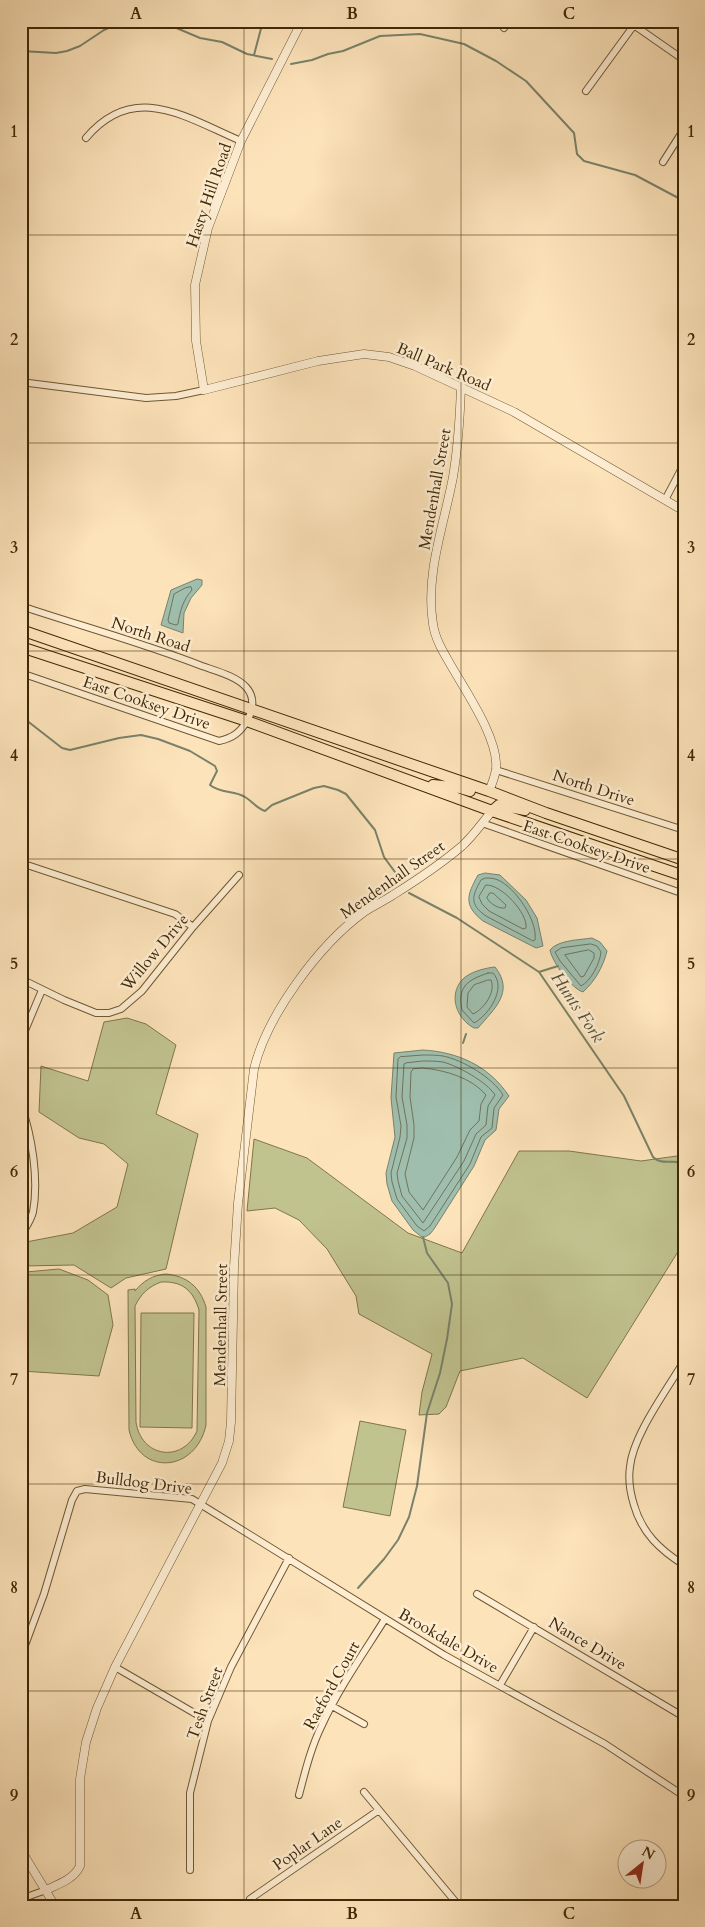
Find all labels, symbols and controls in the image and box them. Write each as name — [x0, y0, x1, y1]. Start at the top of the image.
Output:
text: A — [130, 3, 142, 25]
text: B — [346, 3, 358, 25]
text: C — [563, 3, 575, 25]
text: 1 — [10, 121, 18, 143]
text: 1 — [687, 121, 695, 143]
street label: Hasty Hill Road — [181, 140, 237, 250]
text: 2 — [10, 329, 18, 351]
text: 2 — [687, 329, 695, 351]
street label: Ball Park Road — [393, 337, 495, 397]
street label: Mendenhall Street — [413, 427, 456, 552]
text: 3 — [10, 537, 18, 559]
text: 3 — [687, 537, 695, 559]
street label: North Road — [109, 612, 193, 658]
street label: East Cooksey Drive — [80, 671, 213, 735]
text: 4 — [10, 745, 18, 767]
text: 4 — [687, 745, 695, 767]
street label: North Drive — [550, 764, 637, 812]
street label: East Cooksey Drive — [520, 815, 653, 879]
street label: Mendenhall Street — [336, 836, 449, 924]
street label: Willow Drive — [115, 909, 194, 997]
text: 5 — [10, 953, 18, 975]
text: 5 — [687, 953, 695, 975]
water label: Hunts Fork — [545, 967, 611, 1048]
text: 6 — [10, 1161, 18, 1183]
text: 6 — [687, 1161, 695, 1183]
street label: Mendenhall Street — [209, 1263, 233, 1387]
text: 7 — [10, 1369, 18, 1391]
text: 7 — [687, 1369, 695, 1391]
street label: Bulldog Drive — [94, 1466, 193, 1500]
text: 8 — [10, 1577, 18, 1599]
text: 8 — [687, 1577, 695, 1599]
street label: Brookdale Drive — [394, 1603, 503, 1678]
street label: Nance Drive — [544, 1612, 631, 1676]
street label: Raeford Court — [298, 1637, 365, 1734]
street label: Tesh Street — [182, 1664, 228, 1743]
text: 9 — [10, 1785, 18, 1807]
text: 9 — [687, 1785, 695, 1807]
street label: Poplar Lane — [268, 1812, 347, 1876]
north arrow — [618, 1840, 668, 1890]
text: N — [638, 1842, 658, 1864]
text: A — [130, 1903, 142, 1925]
text: B — [346, 1903, 358, 1925]
text: C — [563, 1903, 575, 1925]

